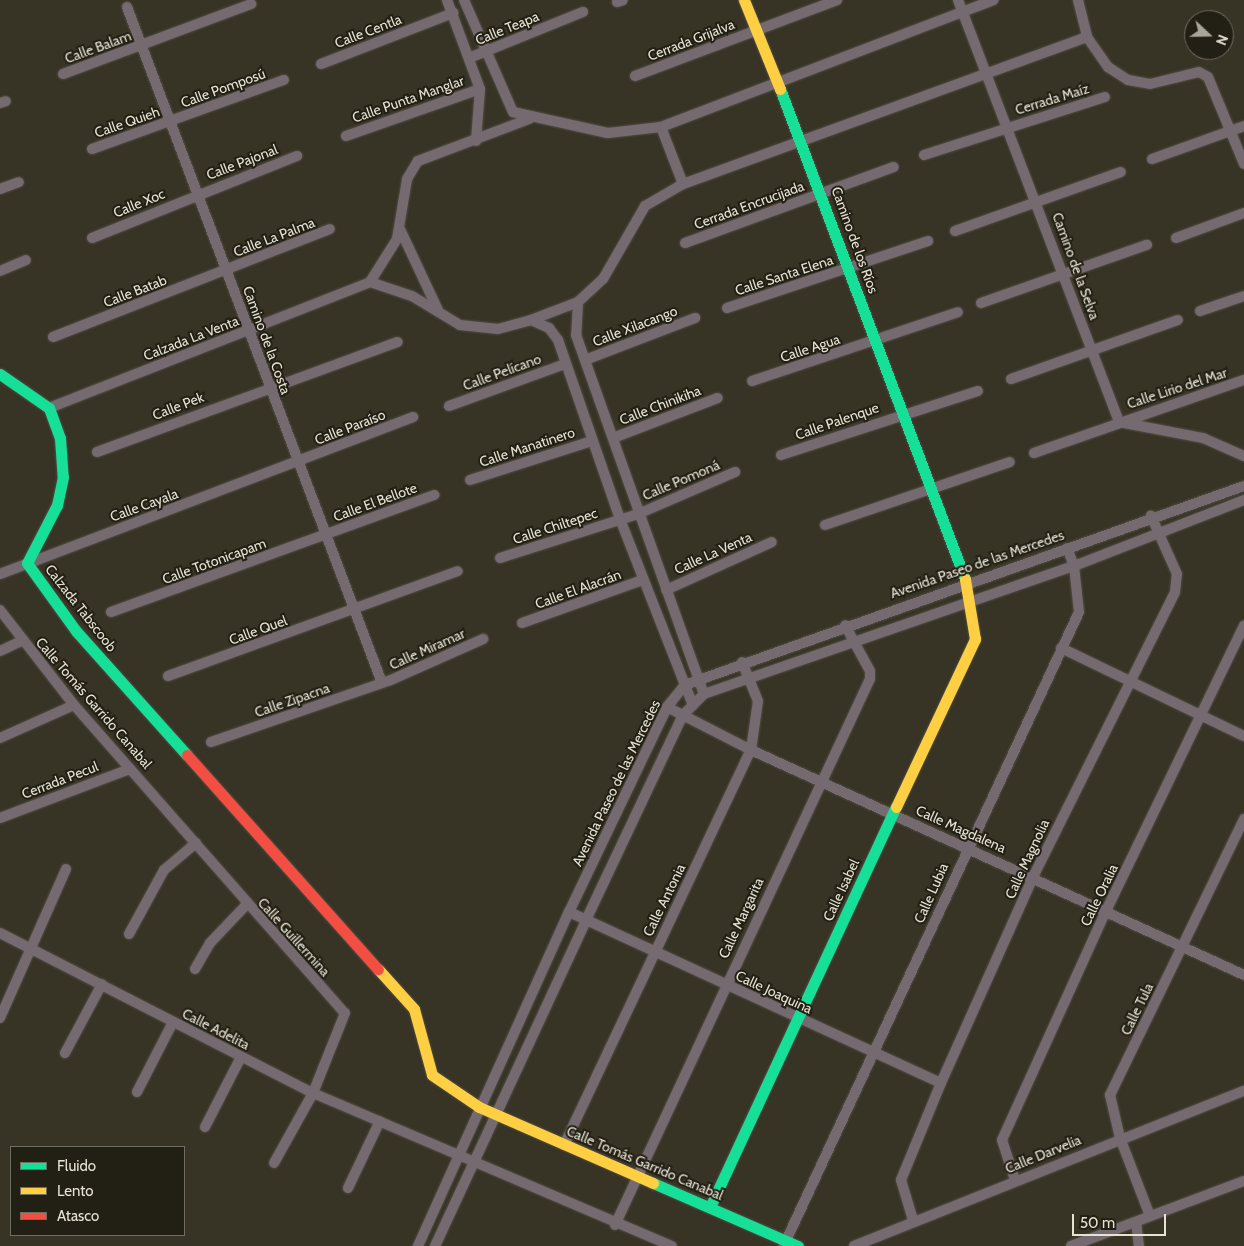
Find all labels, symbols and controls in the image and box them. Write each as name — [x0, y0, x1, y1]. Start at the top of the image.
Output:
street label: Calle Teapa — [473, 8, 541, 48]
north arrow — [1184, 10, 1234, 60]
street label: Calle Centla — [332, 11, 404, 51]
street label: Cerrada Grijalva — [645, 16, 737, 64]
street label: Calle Balam — [62, 27, 134, 67]
text: N — [1212, 32, 1232, 48]
street label: Calle Pomposú — [178, 65, 268, 111]
street label: Calle Punta Manglar — [350, 72, 466, 126]
street label: Cerrada Maíz — [1013, 80, 1091, 118]
street label: Calle Quieh — [92, 103, 162, 141]
street label: Calle Pajonal — [204, 141, 280, 183]
street label: Cerrada Encrucijada — [692, 177, 806, 233]
street label: Camino de los Ríos — [828, 184, 882, 296]
street label: Calle Xoc — [111, 185, 167, 221]
street label: Camino de la Selva — [1049, 210, 1103, 322]
street label: Calle La Palma — [231, 214, 317, 260]
street label: Calle Santa Elena — [733, 251, 835, 299]
street label: Calle Batab — [101, 271, 169, 311]
street label: Camino de la Costa — [240, 284, 294, 396]
street label: Calle Xilacango — [590, 302, 680, 350]
street label: Calzada La Venta — [141, 312, 241, 364]
street label: Calle Agua — [778, 330, 842, 366]
street label: Calle Pelícano — [461, 350, 543, 394]
street label: Calle Lirio del Mar — [1125, 364, 1229, 412]
street label: Calle Chinikiha — [617, 382, 703, 428]
street label: Calle Pek — [150, 389, 206, 423]
street label: Calle Palenque — [793, 399, 881, 443]
street label: Calle Paraíso — [312, 406, 388, 448]
street label: Calle Manatinero — [477, 424, 577, 470]
street label: Calle Pomoná — [640, 456, 722, 504]
street label: Calle El Bellote — [331, 479, 419, 525]
street label: Calle Cayala — [108, 485, 180, 525]
street label: Calle Chiltepec — [511, 504, 599, 548]
street label: Avenida Paseo de las Mercedes — [888, 526, 1066, 602]
street label: Calle La Venta — [672, 528, 754, 578]
street label: Calle Totonicapam — [160, 534, 268, 588]
street label: Calzada Tabscoob — [42, 561, 120, 655]
street label: Calle El Alacrán — [533, 566, 623, 612]
street label: Calle Quel — [227, 612, 289, 648]
street label: Calle Miramar — [387, 625, 467, 673]
street label: Calle Tomás Garrido Canabal — [32, 634, 156, 772]
street label: Calle Zipacna — [252, 679, 332, 721]
street label: Avenida Paseo de las Mercedes — [568, 697, 664, 869]
street label: Cerrada Pecul — [19, 758, 101, 802]
street label: Calle Magdalena — [913, 802, 1009, 856]
street label: Calle Magnolia — [1001, 817, 1053, 901]
street label: Calle Isabel — [819, 856, 863, 924]
street label: Calle Lubia — [910, 860, 952, 926]
street label: Calle Antonia — [639, 861, 689, 939]
street label: Calle Oralia — [1077, 861, 1121, 929]
street label: Calle Margarita — [715, 875, 767, 961]
street label: Calle Guillermina — [254, 894, 334, 980]
street label: Calle Joaquina — [733, 967, 815, 1017]
street label: Calle Tula — [1117, 980, 1157, 1038]
street label: Calle Adelita — [180, 1005, 252, 1053]
street label: Calle Tomás Garrido Canabal — [564, 1122, 726, 1204]
street label: Calle Darvelia — [1003, 1131, 1083, 1177]
legend — [10, 1146, 185, 1236]
text: Fluido — [57, 1157, 96, 1175]
text: Lento — [57, 1182, 94, 1200]
scale bar — [1074, 1204, 1168, 1236]
text: Atasco — [57, 1207, 99, 1225]
text: 50 m — [1080, 1214, 1115, 1232]

